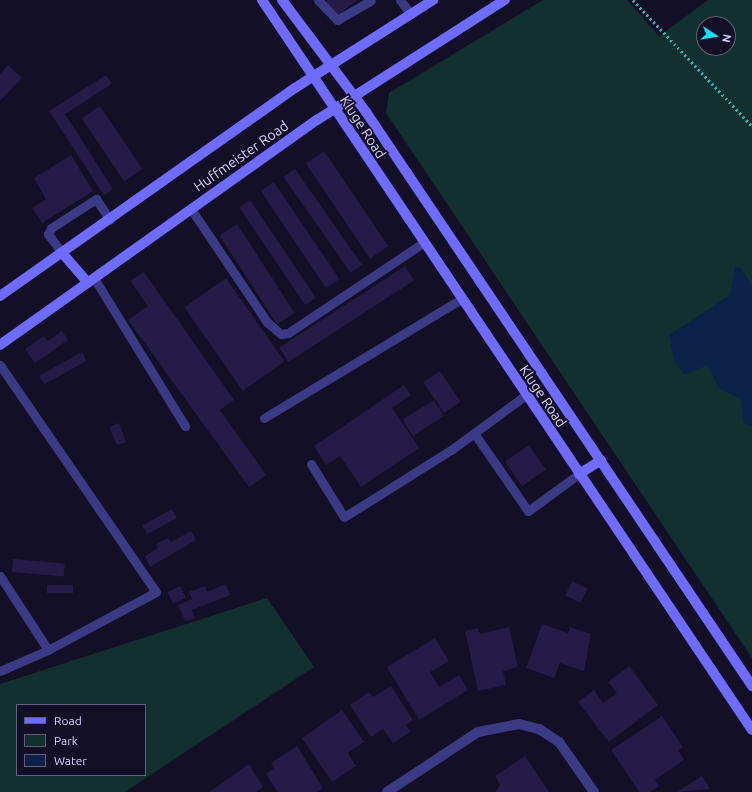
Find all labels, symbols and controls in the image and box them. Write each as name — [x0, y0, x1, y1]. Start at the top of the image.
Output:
north arrow — [696, 16, 736, 56]
text: N — [720, 33, 733, 44]
street label: Kluge Road — [337, 92, 389, 162]
street label: Huffmeister Road — [190, 117, 292, 195]
street label: Kluge Road — [516, 362, 570, 430]
legend — [16, 704, 146, 776]
text: Road — [54, 714, 82, 727]
text: Park — [54, 734, 78, 747]
text: Water — [54, 754, 87, 767]

